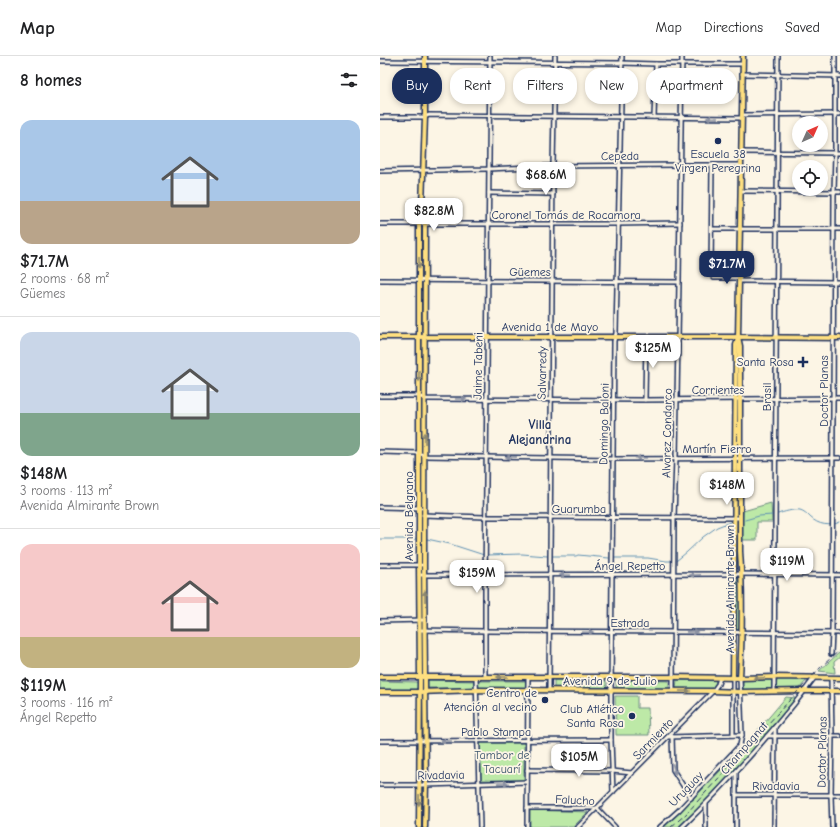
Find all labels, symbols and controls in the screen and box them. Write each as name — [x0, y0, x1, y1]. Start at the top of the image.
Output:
text: Map — [20, 17, 55, 39]
text: Map — [655, 19, 682, 36]
text: Directions — [704, 19, 763, 36]
text: Saved — [785, 19, 820, 36]
chip: Buy — [392, 68, 442, 104]
chip: Rent — [450, 68, 505, 104]
chip: Filters — [513, 68, 577, 104]
chip: New — [585, 68, 638, 104]
chip: Apartment — [646, 68, 737, 104]
icon: filters — [338, 69, 360, 91]
text: 8 homes — [20, 71, 82, 90]
one-way arrow — [705, 115, 718, 121]
north arrow — [792, 116, 828, 152]
map controls — [792, 116, 828, 196]
marker: Escuela 38 Virgen Peregrina — [713, 136, 723, 146]
icon: home — [154, 146, 226, 218]
place label: Escuela 38 Virgen Peregrina — [675, 147, 761, 175]
street label: Cepeda — [601, 149, 639, 163]
button: locate — [792, 160, 828, 196]
pin: $68.6M — [513, 162, 579, 196]
text: $68.6M — [526, 167, 566, 182]
pin: $82.8M — [401, 198, 467, 232]
text: $82.8M — [414, 203, 454, 218]
street label: Coronel Tomás de Rocamora — [491, 208, 641, 222]
pin: $71.7M — [694, 251, 760, 285]
text: $71.7M — [20, 252, 69, 271]
text: $71.7M — [708, 256, 746, 271]
one-way arrow — [416, 257, 422, 270]
street label: Güemes — [509, 265, 551, 279]
text: 2 rooms · 68 m² — [20, 271, 109, 286]
text: Güemes — [20, 286, 65, 301]
street label: Avenida 1 de Mayo — [502, 320, 598, 334]
street label: Jaime Tabeni — [470, 332, 486, 400]
pin: $125M — [625, 335, 681, 369]
text: $125M — [635, 340, 671, 355]
street label: Salvarredy — [535, 346, 549, 400]
place label: Santa Rosa — [737, 355, 794, 369]
street label: Doctor Planas — [817, 355, 831, 427]
marker: Santa Rosa — [797, 356, 809, 368]
icon: home — [154, 358, 226, 430]
one-way arrow — [416, 370, 422, 383]
street label: Domingo Baloni — [596, 383, 612, 465]
street label: Corrientes — [692, 383, 744, 397]
street label: Brasil — [760, 383, 774, 411]
street label: Alvarez Condarco — [659, 388, 675, 478]
one-way arrow — [455, 396, 468, 402]
district label: Villa Alejandrina — [509, 417, 571, 447]
one-way arrow — [422, 431, 428, 444]
street label: Martín Fierro — [682, 442, 752, 456]
one-way arrow — [504, 454, 517, 460]
one-way arrow — [634, 455, 647, 461]
text: $148M — [20, 464, 67, 483]
street label: Avenida Belgrano — [402, 471, 416, 561]
pin: $148M — [699, 472, 755, 506]
text: $148M — [709, 477, 745, 492]
text: 3 rooms · 113 m² — [20, 483, 112, 498]
text: Avenida Almirante Brown — [20, 498, 159, 513]
street label: Guarumba — [552, 502, 606, 516]
street label: Avenida Almirante Brown — [723, 525, 737, 653]
pin: $119M — [759, 548, 815, 582]
text: $119M — [769, 553, 805, 568]
street label: Ángel Repetto — [595, 559, 665, 573]
pin: $159M — [449, 560, 505, 594]
text: $159M — [458, 565, 496, 580]
icon: home — [154, 570, 226, 642]
one-way arrow — [558, 572, 571, 578]
one-way arrow — [688, 572, 701, 578]
one-way arrow — [422, 589, 428, 602]
street label: Estrada — [611, 616, 649, 630]
one-way arrow — [452, 628, 465, 634]
one-way arrow — [582, 629, 595, 635]
one-way arrow — [686, 629, 699, 635]
one-way arrow — [495, 674, 508, 680]
street label: Avenida 9 de Julio — [563, 674, 657, 688]
one-way arrow — [752, 675, 765, 681]
text: $119M — [20, 676, 66, 695]
place label: Centro de Atención al vecino — [444, 686, 537, 714]
one-way arrow — [679, 688, 692, 694]
text: 3 rooms · 116 m² — [20, 695, 112, 710]
marker: Centro de Atención al vecino — [540, 695, 550, 705]
place label: Club Atlético Santa Rosa — [560, 702, 624, 730]
text: Ángel Repetto — [20, 710, 97, 725]
marker: Club Atlético Santa Rosa — [627, 711, 637, 721]
street label: Sarmiento — [630, 715, 676, 763]
street label: Doctor Planas — [814, 716, 830, 788]
street label: Champagnat — [717, 718, 771, 777]
street label: Pablo Stampa — [461, 725, 531, 739]
one-way arrow — [439, 738, 452, 744]
pin: $105M — [551, 744, 607, 778]
park label: Tambor de Tacuarí — [474, 748, 530, 776]
text: $105M — [560, 749, 598, 764]
one-way arrow — [671, 764, 677, 776]
street label: Rivadavia — [417, 768, 465, 782]
street label: Uruguay — [666, 768, 706, 809]
street label: Rivadavia — [752, 779, 800, 793]
one-way arrow — [497, 780, 510, 786]
street label: Falucho — [555, 792, 595, 808]
one-way arrow — [416, 794, 422, 807]

